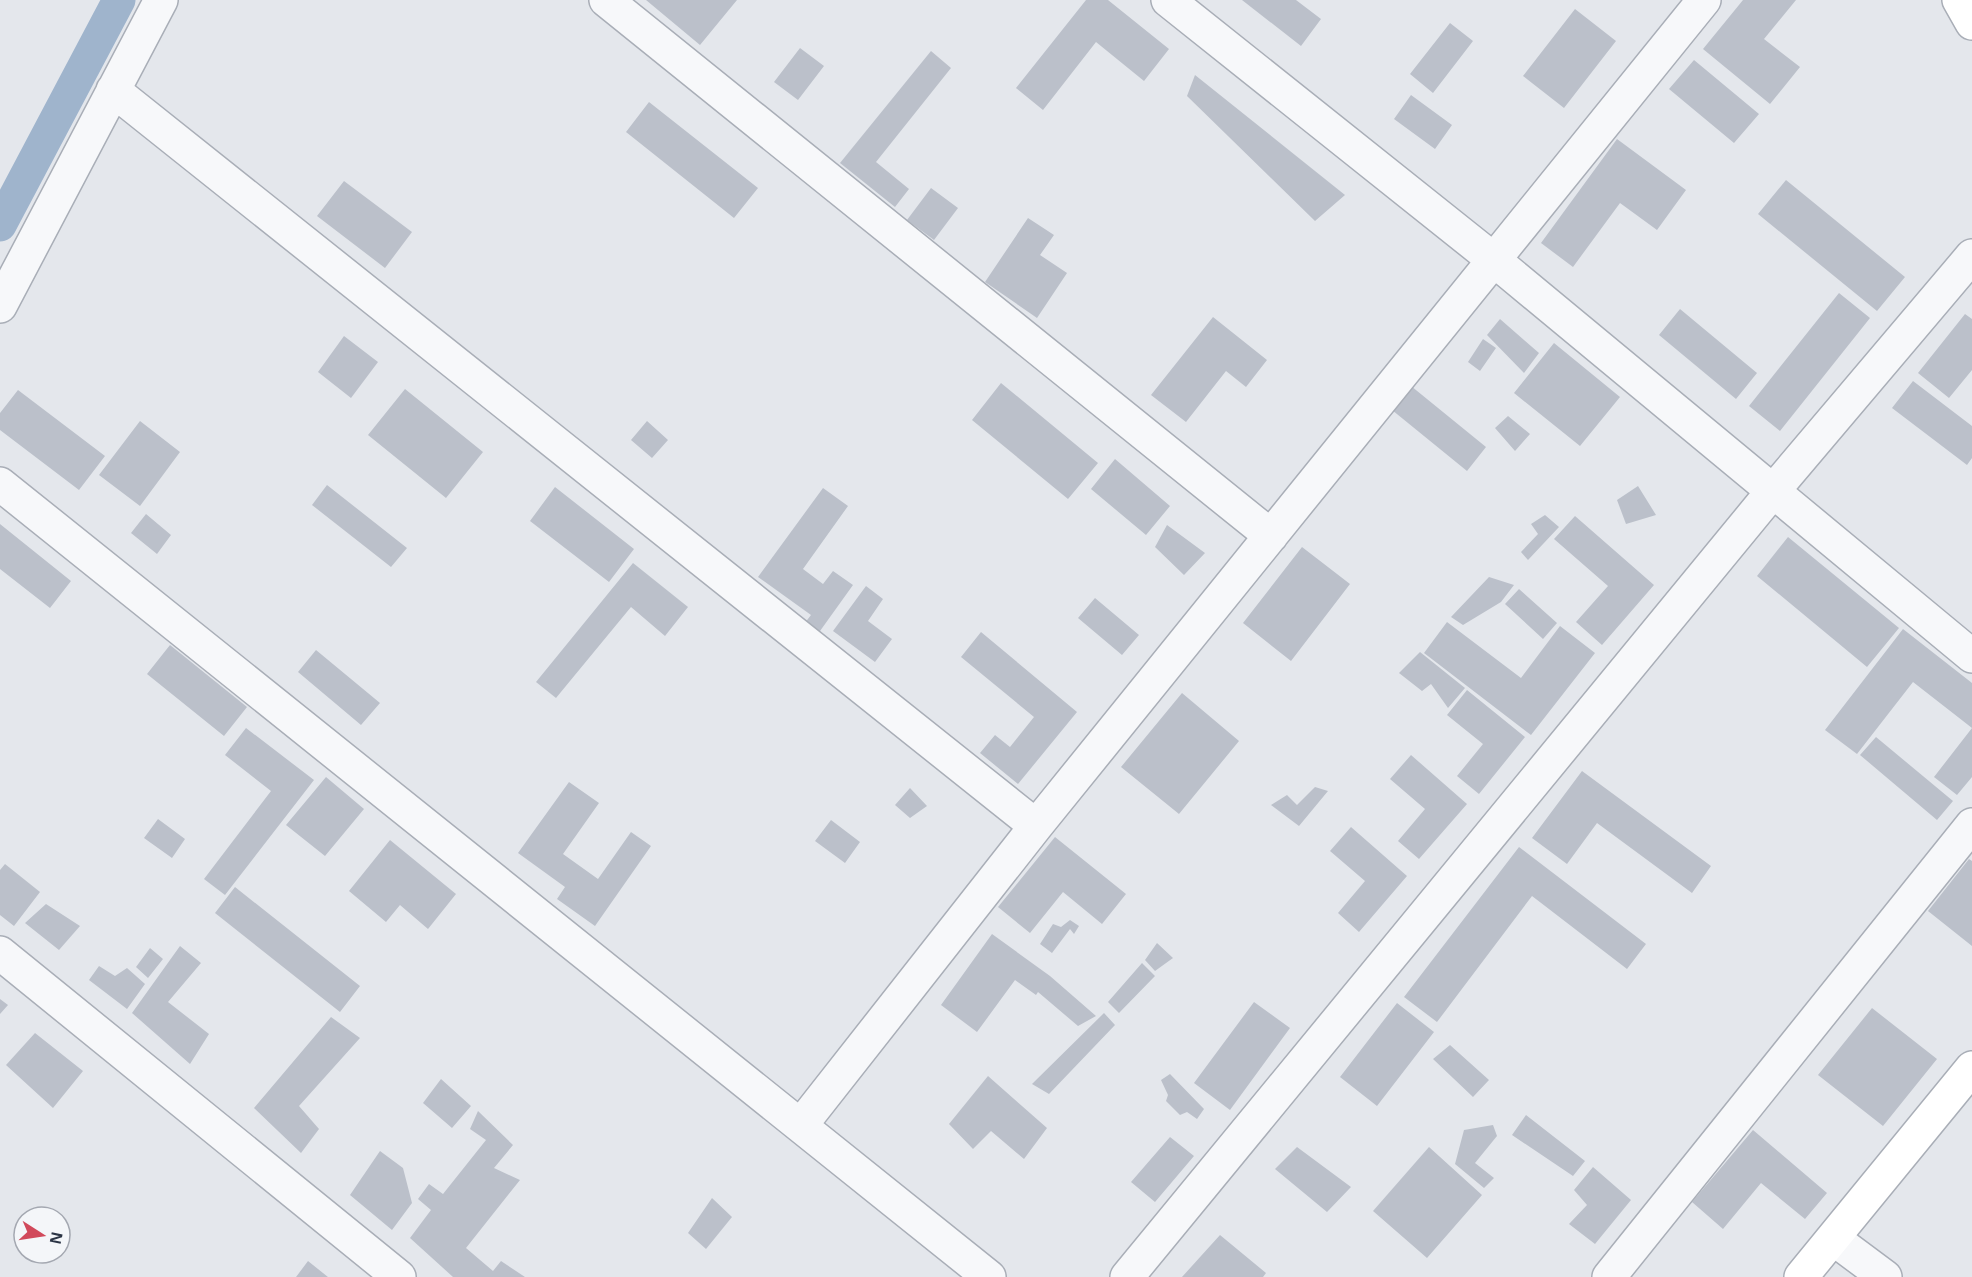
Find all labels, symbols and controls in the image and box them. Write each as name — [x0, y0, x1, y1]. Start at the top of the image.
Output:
north arrow — [12, 1205, 72, 1265]
text: N — [47, 1231, 66, 1245]

